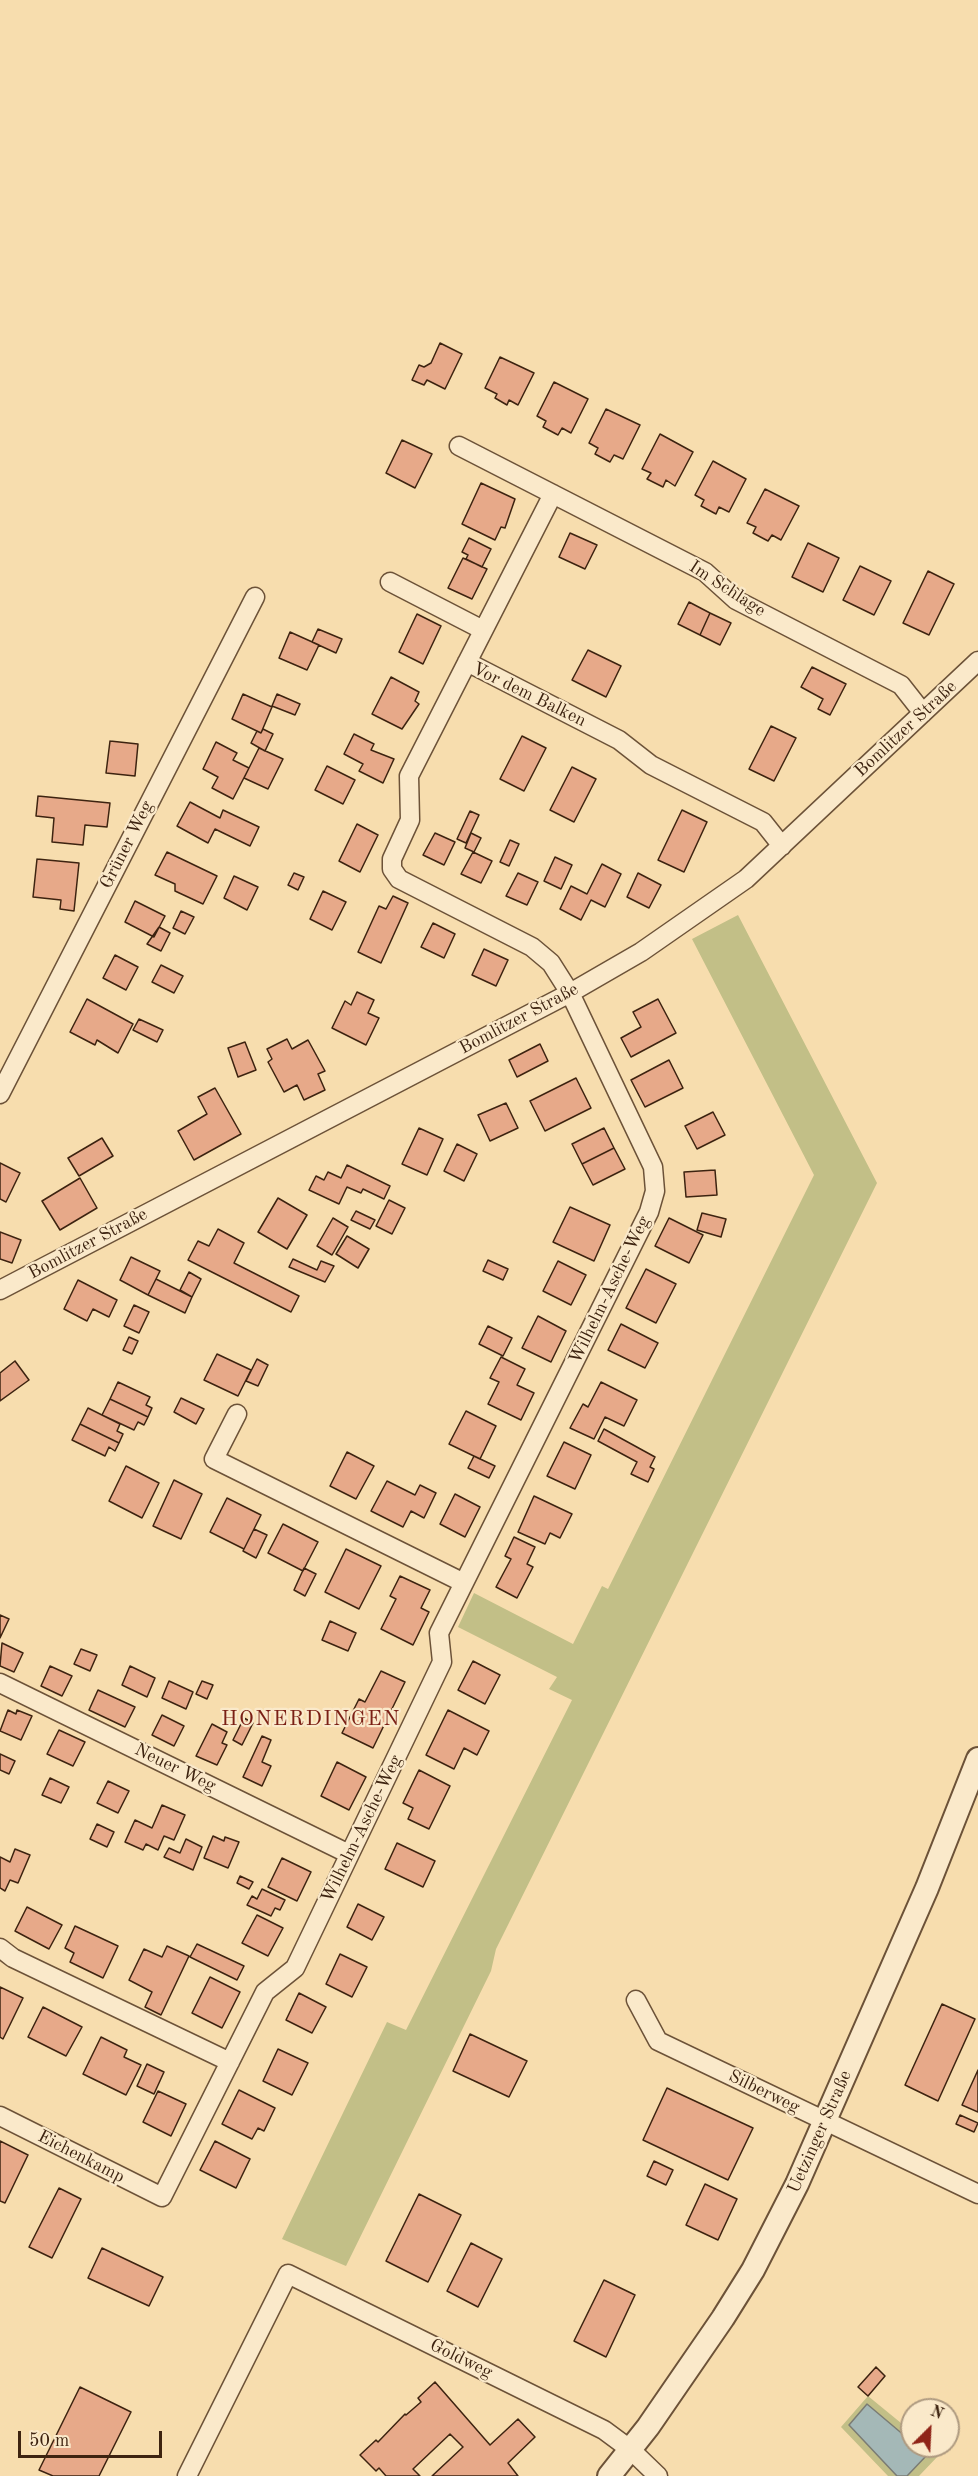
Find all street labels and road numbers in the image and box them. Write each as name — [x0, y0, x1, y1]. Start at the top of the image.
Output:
street label: Im Schlage — [685, 556, 769, 622]
street label: Vor dem Balken — [469, 658, 589, 732]
street label: Bomlitzer Straße — [850, 676, 962, 782]
street label: Grüner Weg — [96, 797, 158, 893]
street label: Bomlitzer Straße — [456, 979, 582, 1059]
street label: Bomlitzer Straße — [25, 1204, 151, 1284]
street label: Wilhelm-Asche-Weg — [565, 1213, 655, 1367]
street label: Neuer Weg — [131, 1739, 219, 1797]
street label: Wilhelm-Asche-Weg — [317, 1752, 407, 1906]
street label: Silberweg — [725, 2065, 803, 2119]
street label: Uetzinger Straße — [783, 2067, 857, 2197]
street label: Eichenkamp — [34, 2126, 128, 2188]
street label: Goldweg — [426, 2335, 496, 2383]

